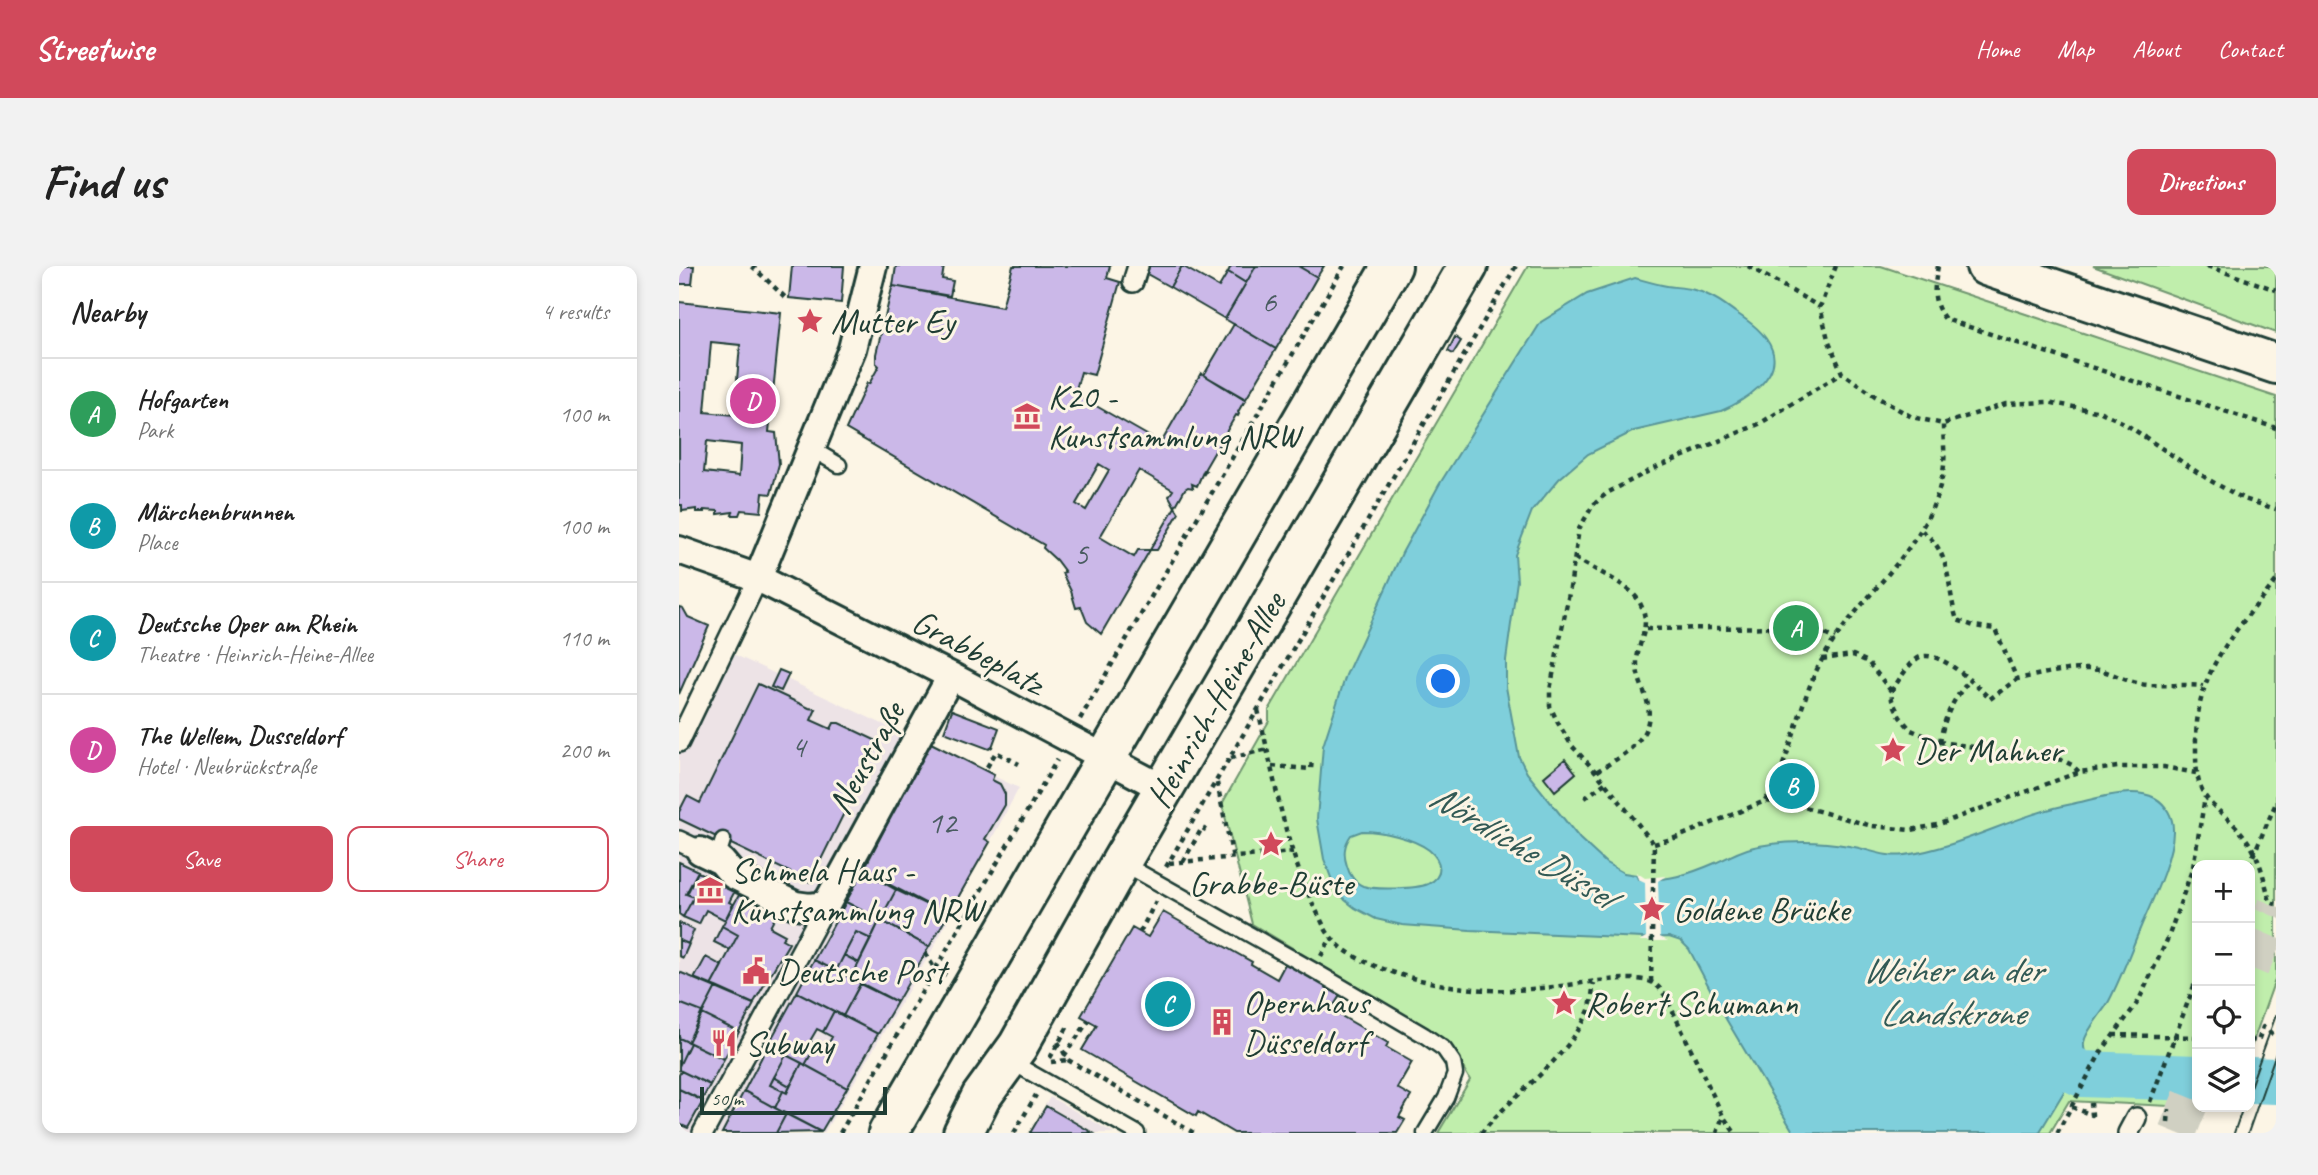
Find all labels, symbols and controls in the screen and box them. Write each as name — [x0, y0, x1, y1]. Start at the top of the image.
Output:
text: Streetwise — [35, 28, 154, 70]
text: Home — [1976, 34, 2019, 64]
text: Map — [2057, 34, 2094, 64]
text: About — [2132, 34, 2180, 64]
text: Contact — [2218, 34, 2283, 64]
button: Directions — [2127, 149, 2276, 215]
text: Find us — [42, 151, 164, 213]
house number: 6 — [1262, 281, 1278, 322]
text: Nearby — [70, 293, 146, 331]
text: 4 results — [542, 297, 609, 326]
place label: Mutter Ey — [831, 299, 958, 344]
place icon: Mutter Ey — [795, 306, 825, 336]
place label: K20 - Kunstsammlung NRW — [1048, 374, 1304, 459]
pin: D — [730, 375, 776, 427]
text: Hofgarten — [137, 383, 228, 416]
text: A — [87, 400, 99, 429]
text: 100 m — [560, 400, 609, 429]
museum icon: K20 - Kunstsammlung NRW — [1012, 401, 1042, 431]
text: Park — [137, 416, 173, 445]
text: Märchenbrunnen — [137, 495, 294, 528]
text: B — [87, 512, 99, 541]
text: 100 m — [560, 512, 609, 541]
text: Place — [137, 528, 177, 557]
house number: 5 — [1074, 533, 1090, 574]
street label: Heinrich-Heine-Allee — [1136, 582, 1297, 816]
street label: Grabbeplatz — [904, 599, 1055, 707]
pin: A — [1773, 602, 1819, 654]
text: Deutsche Oper am Rhein — [137, 607, 357, 640]
text: C — [88, 624, 98, 653]
text: 110 m — [560, 624, 609, 653]
text: Theatre · Heinrich-Heine-Allee — [137, 640, 373, 669]
your location — [1426, 664, 1460, 698]
street label: Neustraße — [817, 692, 916, 822]
text: The Wellem, Dusseldorf — [137, 719, 342, 752]
house number: 4 — [791, 726, 809, 767]
place label: Der Mahner — [1914, 728, 2065, 773]
place icon: Der Mahner — [1878, 735, 1908, 765]
text: D — [86, 736, 100, 765]
text: 200 m — [560, 736, 609, 765]
text: Hotel · Neubrückstraße — [137, 752, 316, 781]
pin: B — [1769, 760, 1815, 812]
water label: Nördliche Düssel — [1422, 772, 1632, 924]
house number: 12 — [928, 802, 959, 843]
button: Save — [70, 826, 333, 892]
button: Share — [347, 826, 609, 892]
place icon: Grabbe-Büste — [1256, 829, 1286, 859]
place label: Schmela Haus - Kunstsammlung NRW — [731, 848, 987, 933]
map controls — [2192, 860, 2255, 1112]
button: + — [2192, 860, 2255, 923]
place label: Grabbe-Büste — [1189, 861, 1356, 906]
museum icon: Schmela Haus - Kunstsammlung NRW — [695, 875, 725, 905]
place label: Goldene Brücke — [1673, 887, 1852, 932]
place icon: Goldene Brücke — [1637, 894, 1667, 924]
button: − — [2192, 923, 2255, 986]
water label: Weiher an der Landskrone — [1862, 946, 2047, 1036]
place label: Deutsche Post — [777, 949, 950, 994]
public building icon: Deutsche Post — [741, 956, 771, 986]
pin: C — [1145, 978, 1191, 1030]
place label: Opernhaus Düsseldorf — [1243, 980, 1374, 1065]
place label: Robert Schumann — [1585, 981, 1798, 1026]
button: locate — [2192, 986, 2255, 1049]
place icon: Robert Schumann — [1549, 988, 1579, 1018]
building icon: Opernhaus Düsseldorf — [1207, 1007, 1237, 1037]
place label: Subway — [745, 1021, 836, 1066]
restaurant icon: Subway — [709, 1028, 739, 1058]
button: layers — [2192, 1049, 2255, 1112]
scale bar — [700, 1084, 887, 1116]
text: 50 m — [711, 1087, 743, 1111]

